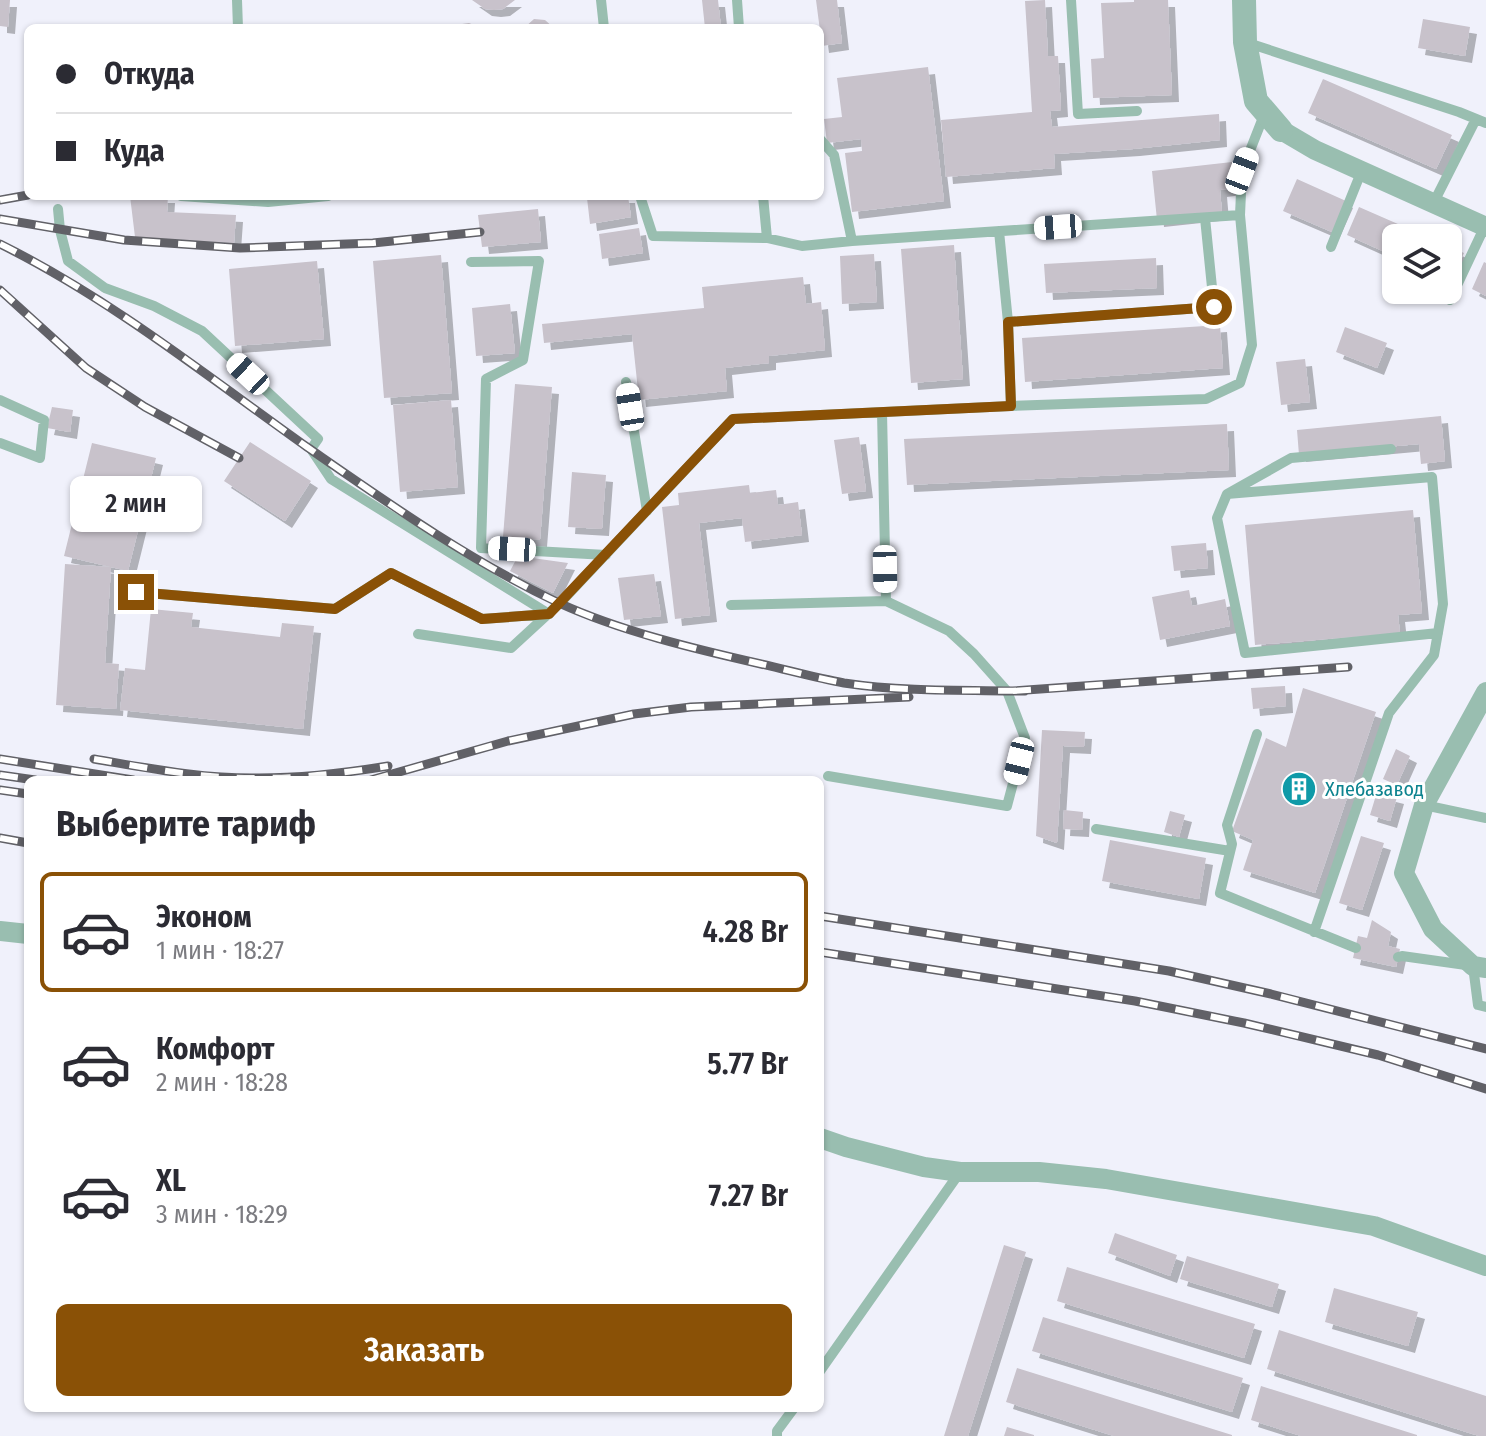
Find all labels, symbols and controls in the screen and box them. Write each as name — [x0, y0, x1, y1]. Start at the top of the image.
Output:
text: Откуда — [104, 56, 195, 92]
text: Куда — [104, 133, 165, 169]
car — [1222, 144, 1262, 198]
car — [1033, 213, 1083, 241]
map controls — [1382, 224, 1462, 304]
button: layers — [1382, 224, 1462, 304]
route start — [1196, 289, 1232, 325]
car — [222, 349, 274, 399]
car — [614, 381, 646, 433]
callout: 2 мин — [70, 476, 202, 532]
text: 2 мин — [105, 488, 167, 519]
car — [487, 536, 537, 562]
car — [873, 545, 897, 593]
route end — [118, 574, 154, 610]
car — [1002, 735, 1036, 787]
building icon: Хлебазавод — [1280, 770, 1318, 808]
place label: Хлебазавод — [1325, 777, 1424, 801]
text: Выберите тариф — [56, 802, 316, 846]
icon: car — [60, 896, 132, 968]
text: Эконом — [156, 899, 252, 935]
text: 4.28 Br — [703, 914, 788, 950]
text: 1 мин · 18:27 — [156, 935, 284, 966]
icon: car — [60, 1028, 132, 1100]
text: Комфорт — [156, 1031, 274, 1067]
text: 5.77 Br — [707, 1046, 788, 1082]
text: 2 мин · 18:28 — [156, 1067, 288, 1098]
icon: car — [60, 1160, 132, 1232]
text: XL — [156, 1163, 186, 1199]
text: 7.27 Br — [708, 1178, 788, 1214]
text: 3 мин · 18:29 — [156, 1199, 288, 1230]
button: Заказать — [56, 1304, 792, 1396]

